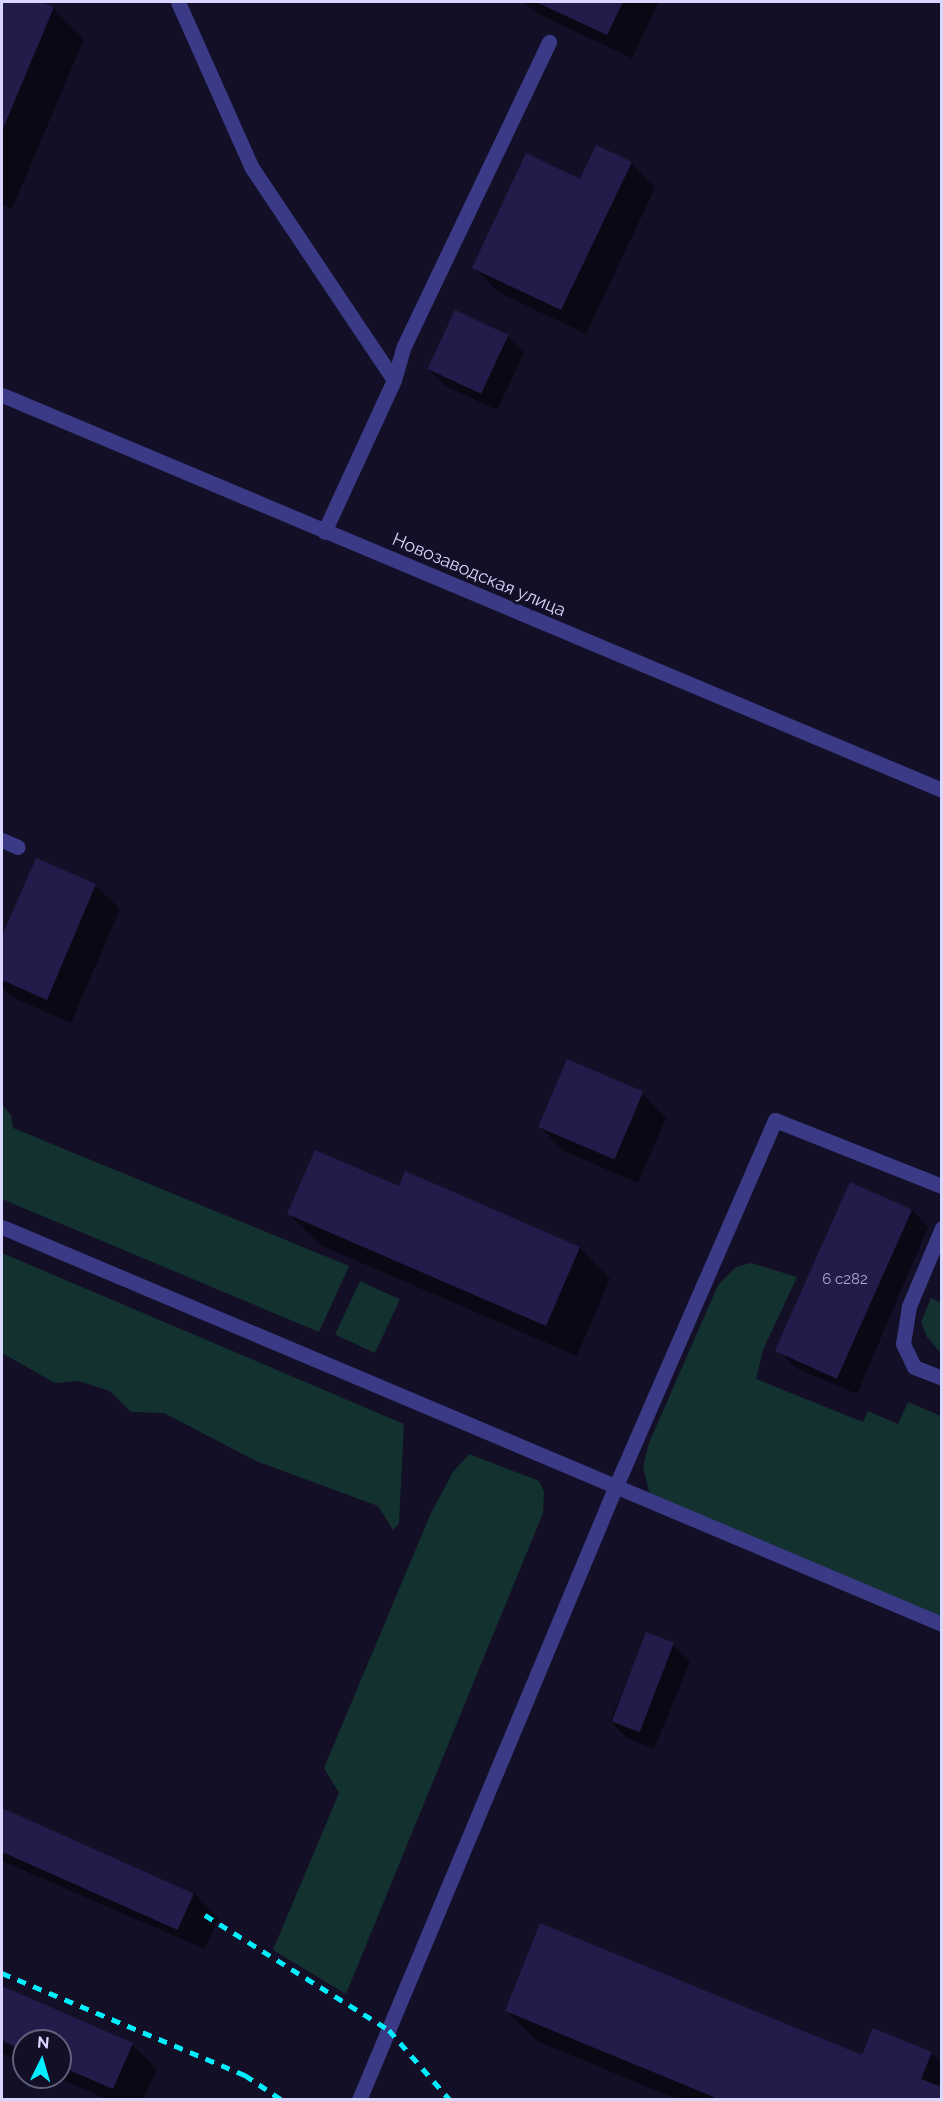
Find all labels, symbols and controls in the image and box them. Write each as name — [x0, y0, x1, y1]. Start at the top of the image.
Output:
street label: Новозаводская улица — [389, 529, 569, 621]
house number: 6 с282 — [822, 1271, 868, 1289]
north arrow — [12, 2029, 72, 2089]
text: N — [37, 2033, 50, 2053]

